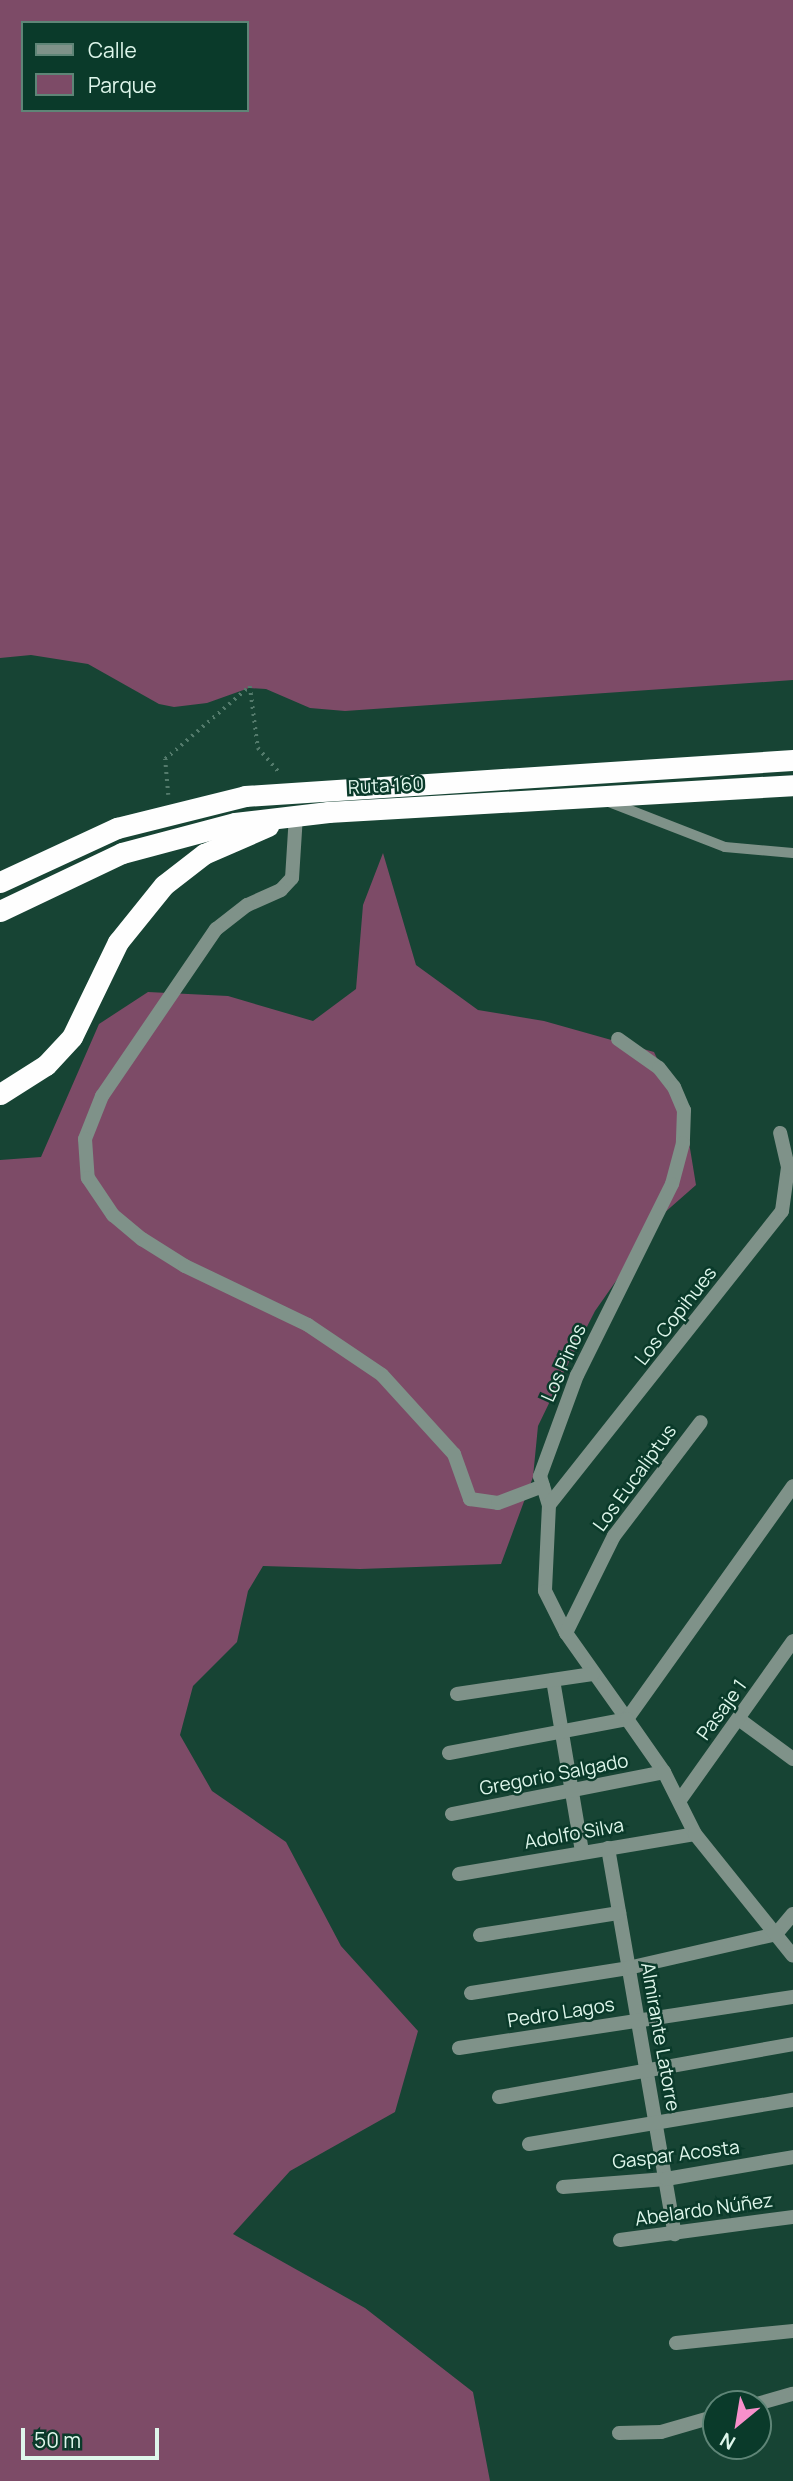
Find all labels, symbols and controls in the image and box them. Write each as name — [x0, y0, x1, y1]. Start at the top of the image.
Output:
legend — [21, 21, 248, 112]
text: Calle — [88, 36, 137, 64]
text: Parque — [88, 71, 157, 99]
street label: Ruta 160 — [347, 773, 425, 799]
street label: Los Copihues — [630, 1262, 722, 1370]
street label: Los Pinos — [537, 1321, 591, 1405]
street label: Los Eucaliptus — [589, 1420, 681, 1536]
street label: Pasaje 1 — [692, 1675, 752, 1745]
street label: Gregorio Salgado — [478, 1749, 630, 1801]
street label: Adolfo Silva — [522, 1814, 626, 1854]
street label: Almirante Latorre — [636, 1961, 684, 2113]
street label: Pedro Lagos — [506, 1993, 616, 2033]
street label: Gaspar Acosta — [611, 2136, 741, 2174]
street label: Abelardo Núñez — [634, 2189, 774, 2231]
north arrow — [702, 2390, 772, 2460]
scale bar — [24, 2414, 163, 2458]
text: 50 m — [34, 2426, 81, 2454]
text: N — [715, 2427, 740, 2456]

